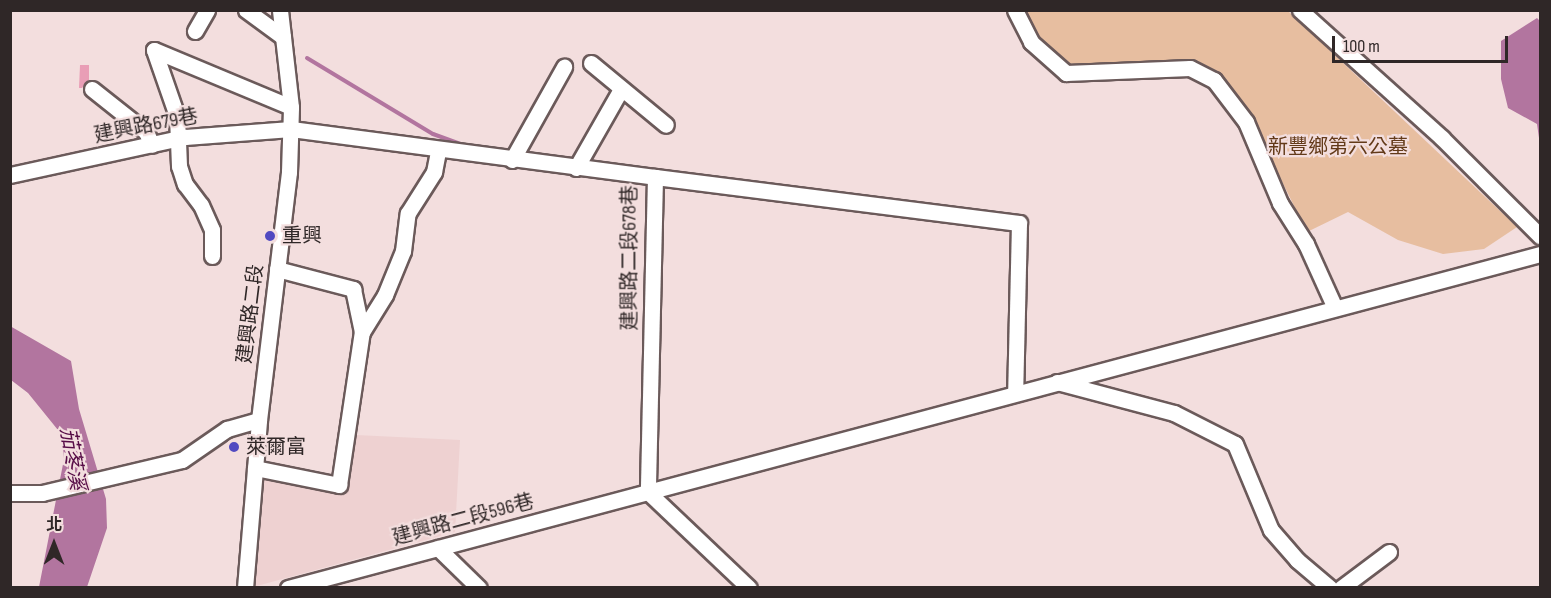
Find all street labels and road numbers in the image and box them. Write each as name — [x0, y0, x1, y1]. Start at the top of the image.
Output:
street label: 建興路679巷 — [92, 104, 200, 148]
street label: 建興路二段678巷 — [618, 185, 642, 331]
street label: 建興路二段 — [233, 263, 269, 365]
street label: 建興路二段596巷 — [390, 490, 536, 550]

